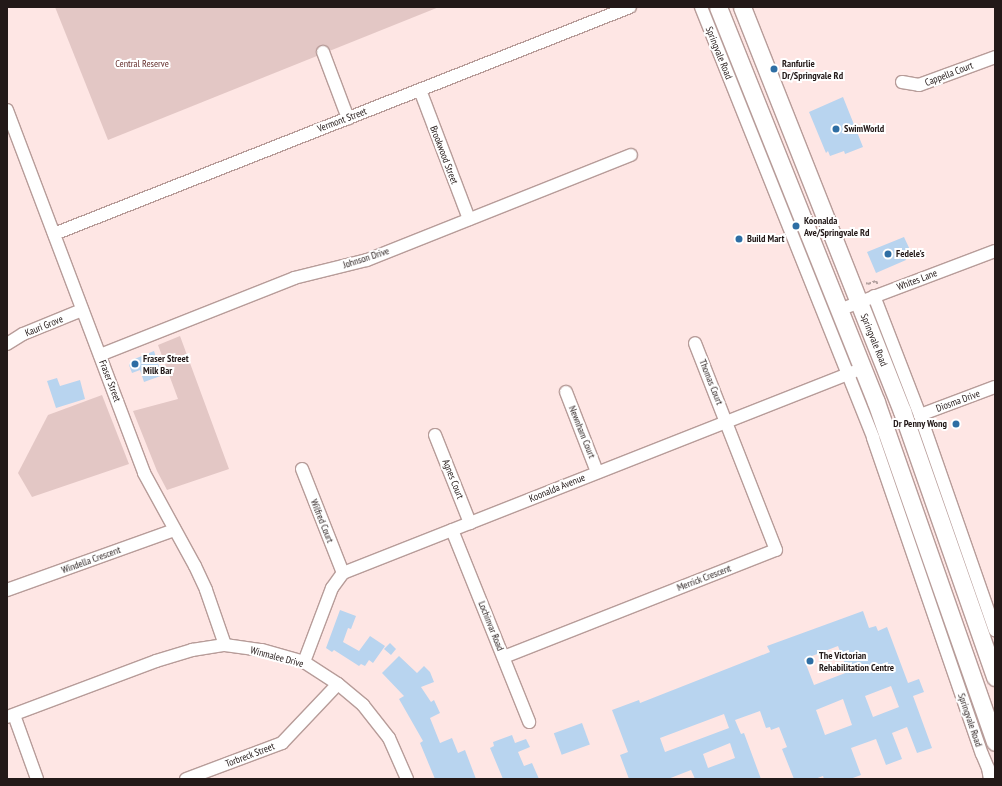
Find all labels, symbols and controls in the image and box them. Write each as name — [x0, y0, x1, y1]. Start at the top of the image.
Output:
street label: Springvale Road — [703, 25, 735, 81]
place label: Ranfurlie Dr/Springvale Rd — [782, 57, 843, 80]
park label: Central Reserve — [115, 58, 169, 70]
street label: Cappella Court — [923, 59, 975, 89]
marker: Ranfurlie Dr/Springvale Rd — [769, 64, 779, 74]
street label: Vermont Street — [316, 105, 368, 135]
place label: SwimWorld — [844, 123, 884, 135]
street label: Brookwood Street — [427, 124, 461, 186]
marker: SwimWorld — [831, 124, 841, 134]
place label: Koonalda Ave/Springvale Rd — [804, 214, 870, 238]
marker: Koonalda Ave/Springvale Rd — [791, 221, 801, 231]
place label: Build Mart — [747, 233, 784, 245]
marker: Build Mart — [734, 234, 744, 244]
street label: Johnson Drive — [341, 245, 391, 271]
place label: Fedele's — [896, 248, 925, 260]
marker: Fedele's — [883, 249, 893, 259]
street label: Whites Lane — [895, 267, 939, 293]
street label: Springvale Road — [858, 312, 890, 368]
street label: Kauri Grove — [23, 313, 65, 339]
place label: Fraser Street Milk Bar — [143, 352, 189, 376]
street label: Fraser Street — [97, 358, 123, 404]
street label: Thomas Court — [696, 358, 726, 406]
marker: Fraser Street Milk Bar — [130, 359, 140, 369]
street label: Diosma Drive — [934, 388, 982, 414]
street label: Newnham Court — [566, 404, 598, 460]
place label: Dr Penny Wong — [893, 418, 947, 430]
marker: Dr Penny Wong — [950, 418, 962, 430]
street label: Agnes Court — [440, 457, 466, 501]
street label: Koonalda Avenue — [527, 471, 587, 505]
street label: Wilfred Court — [308, 498, 336, 544]
street label: Windella Crescent — [60, 544, 122, 576]
street label: Merrick Crescent — [675, 562, 733, 594]
street label: Lochinvar Road — [476, 599, 506, 653]
street label: Winmalee Drive — [249, 644, 305, 670]
place label: The Victorian Rehabilitation Centre — [819, 649, 894, 672]
marker: The Victorian Rehabilitation Centre — [804, 655, 816, 667]
street label: Springvale Road — [955, 692, 985, 748]
street label: Torbreck Street — [224, 740, 276, 770]

